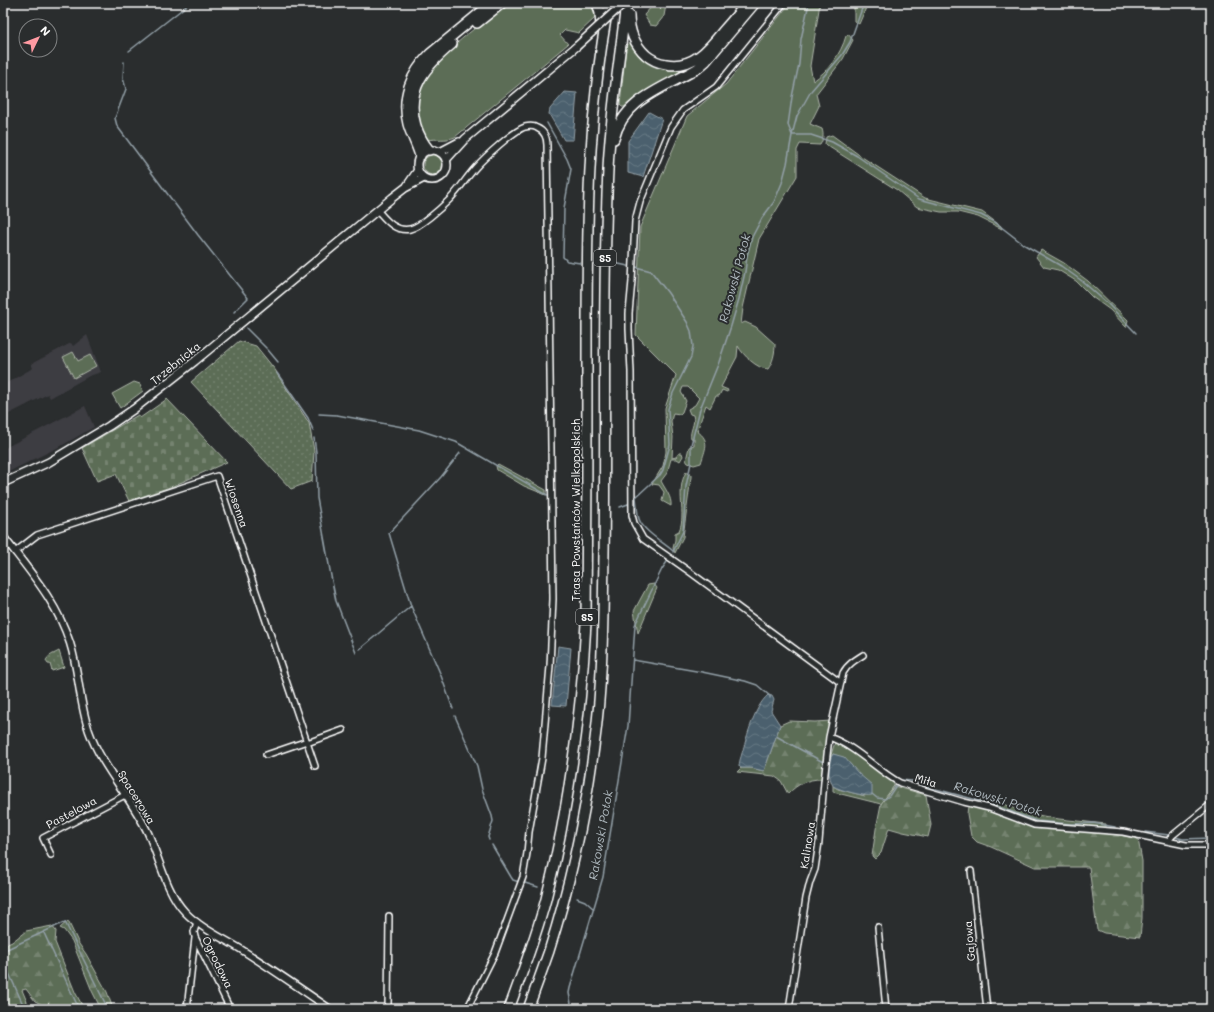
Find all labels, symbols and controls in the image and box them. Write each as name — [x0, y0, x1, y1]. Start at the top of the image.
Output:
north arrow — [18, 18, 58, 58]
text: N — [37, 23, 54, 39]
water label: Rakowski Potok — [715, 231, 754, 324]
road number: S5 — [594, 250, 616, 266]
street label: Trzebnicka — [147, 338, 203, 388]
street label: Trasa Powstańców Wielkopolskich — [568, 419, 583, 601]
street label: Wiosenna — [222, 477, 252, 530]
road number: S5 — [576, 609, 598, 625]
street label: Spacerowa — [115, 767, 159, 827]
street label: Miła — [913, 770, 939, 790]
water label: Rakowski Potok — [952, 777, 1044, 819]
water label: Rakowski Potok — [584, 788, 616, 881]
street label: Pastelowa — [43, 792, 99, 832]
street label: Kalinowa — [796, 820, 818, 870]
street label: Gajowa — [960, 920, 978, 962]
street label: Ogrodowa — [199, 934, 237, 991]

